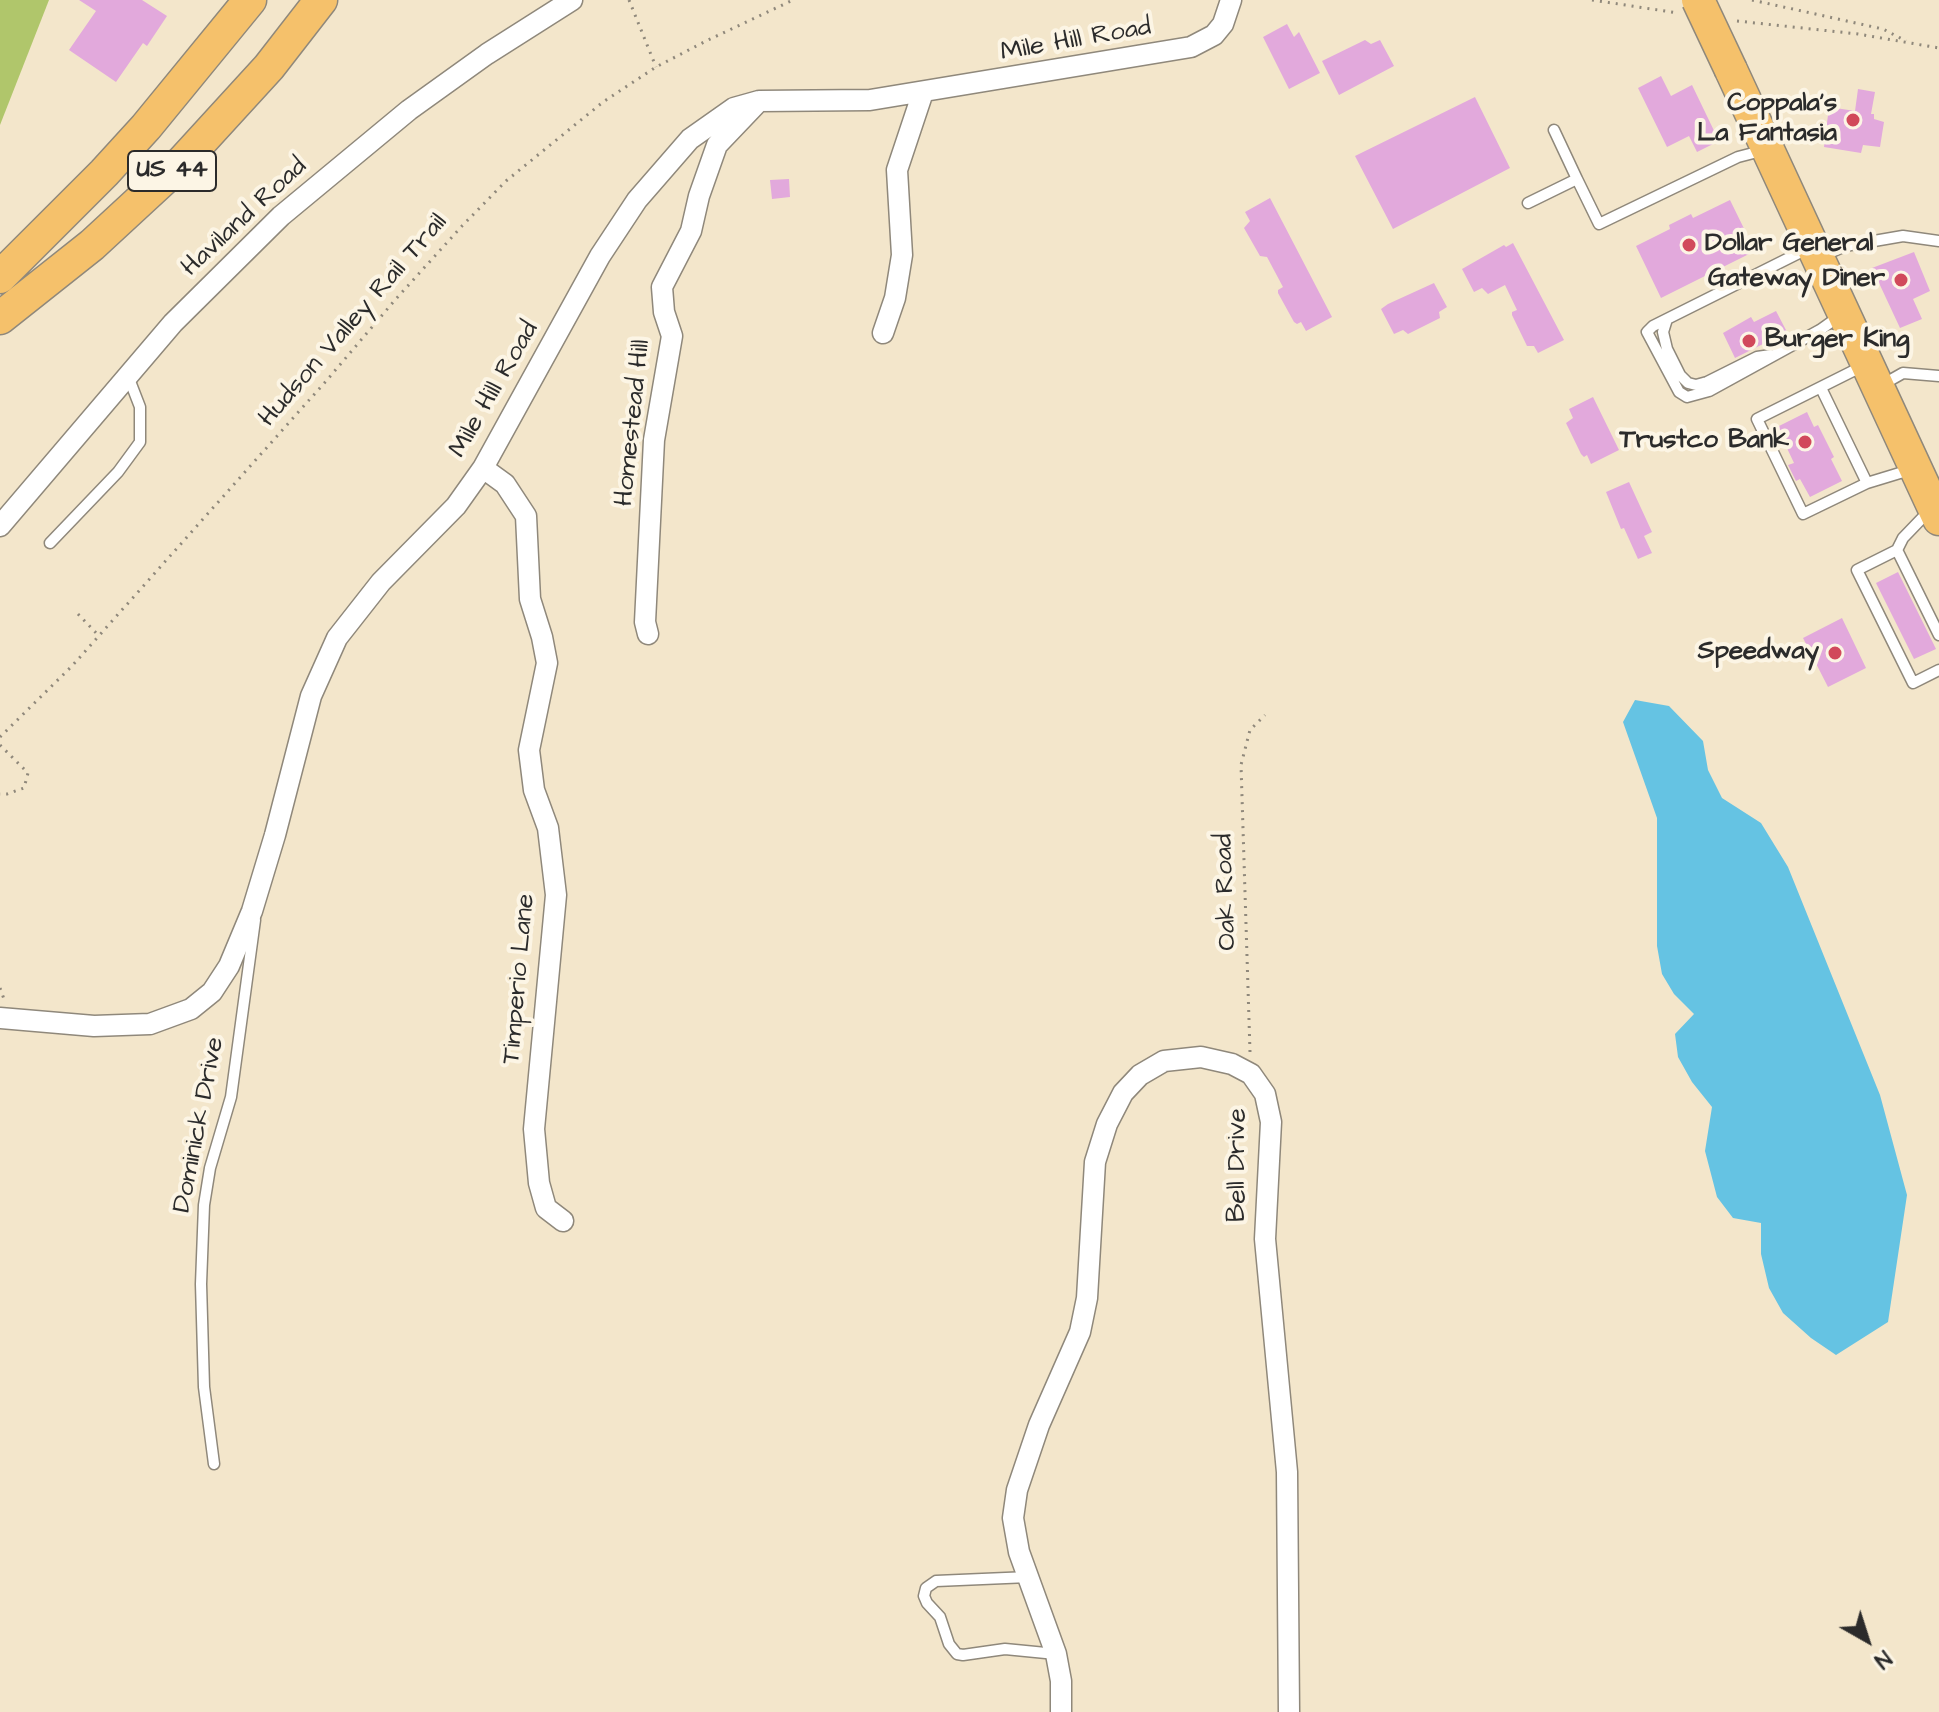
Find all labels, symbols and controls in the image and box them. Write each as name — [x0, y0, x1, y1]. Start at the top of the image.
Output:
street label: Mile Hill Road — [998, 12, 1154, 70]
place label: Coppala's La Fantasia — [1697, 89, 1837, 150]
marker: Coppala's La Fantasia — [1844, 111, 1862, 129]
road number: US 44 — [128, 151, 216, 191]
street label: Haviland Road — [176, 152, 314, 284]
street label: Hudson Valley Rail Trail — [253, 208, 455, 434]
place label: Dollar General — [1705, 229, 1873, 261]
marker: Dollar General — [1680, 236, 1698, 254]
place label: Gateway Diner — [1708, 264, 1885, 296]
marker: Gateway Diner — [1892, 271, 1910, 289]
street label: Mile Hill Road — [443, 316, 547, 464]
place label: Burger King — [1765, 325, 1909, 357]
marker: Burger King — [1740, 332, 1758, 350]
street label: Homestead Hill — [610, 338, 658, 508]
place label: Trustco Bank — [1620, 426, 1789, 458]
marker: Trustco Bank — [1796, 433, 1814, 451]
place label: Speedway — [1698, 637, 1819, 669]
marker: Speedway — [1826, 644, 1844, 662]
street label: Oak Road — [1209, 833, 1245, 951]
street label: Timperio Lane — [497, 893, 543, 1065]
street label: Dominick Drive — [168, 1035, 232, 1215]
street label: Bell Drive — [1223, 1108, 1255, 1222]
north arrow — [1827, 1600, 1907, 1680]
text: N — [1867, 1643, 1898, 1675]

